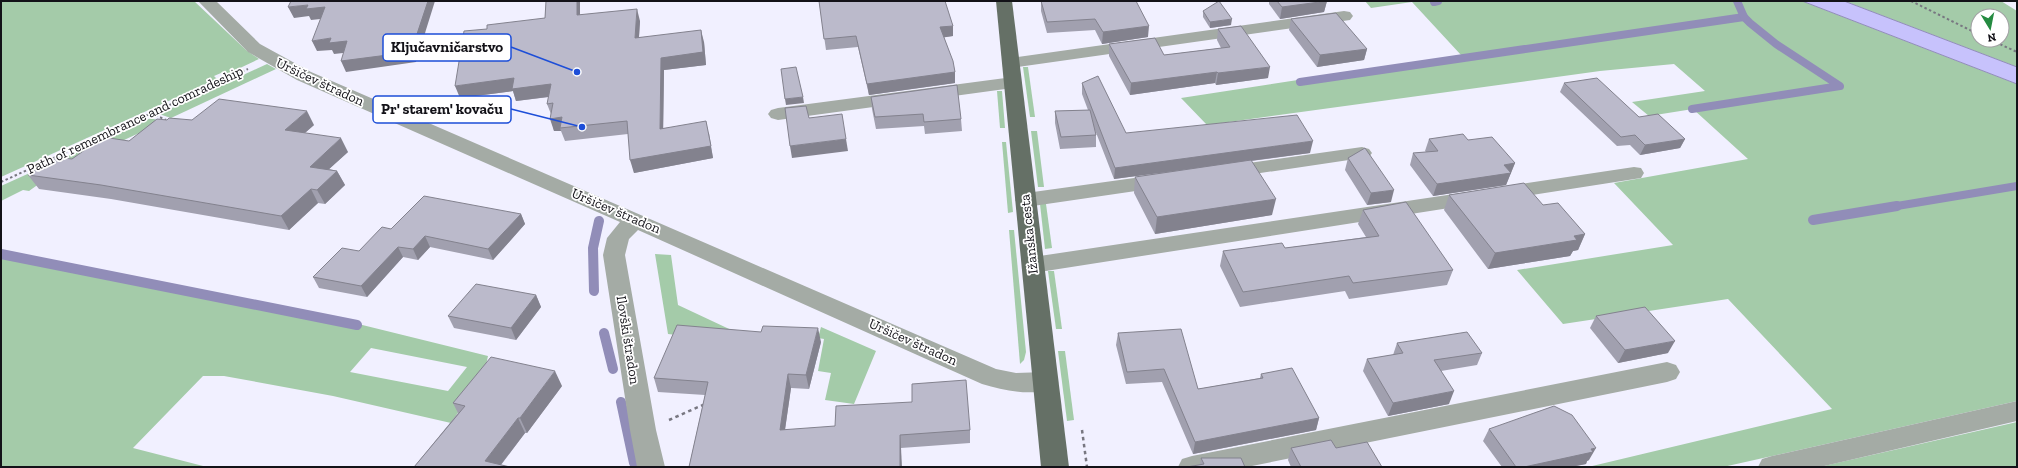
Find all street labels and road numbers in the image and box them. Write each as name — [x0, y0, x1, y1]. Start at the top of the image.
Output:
street label: Uršičev štradon — [273, 54, 367, 110]
street label: Path of remembrance and comradeship — [24, 62, 246, 178]
street label: Uršičev štradon — [569, 185, 663, 237]
street label: Ižanska cesta — [1016, 193, 1042, 275]
street label: Ilovški štradon — [613, 294, 643, 386]
street label: Uršičev štradon — [866, 315, 960, 369]

